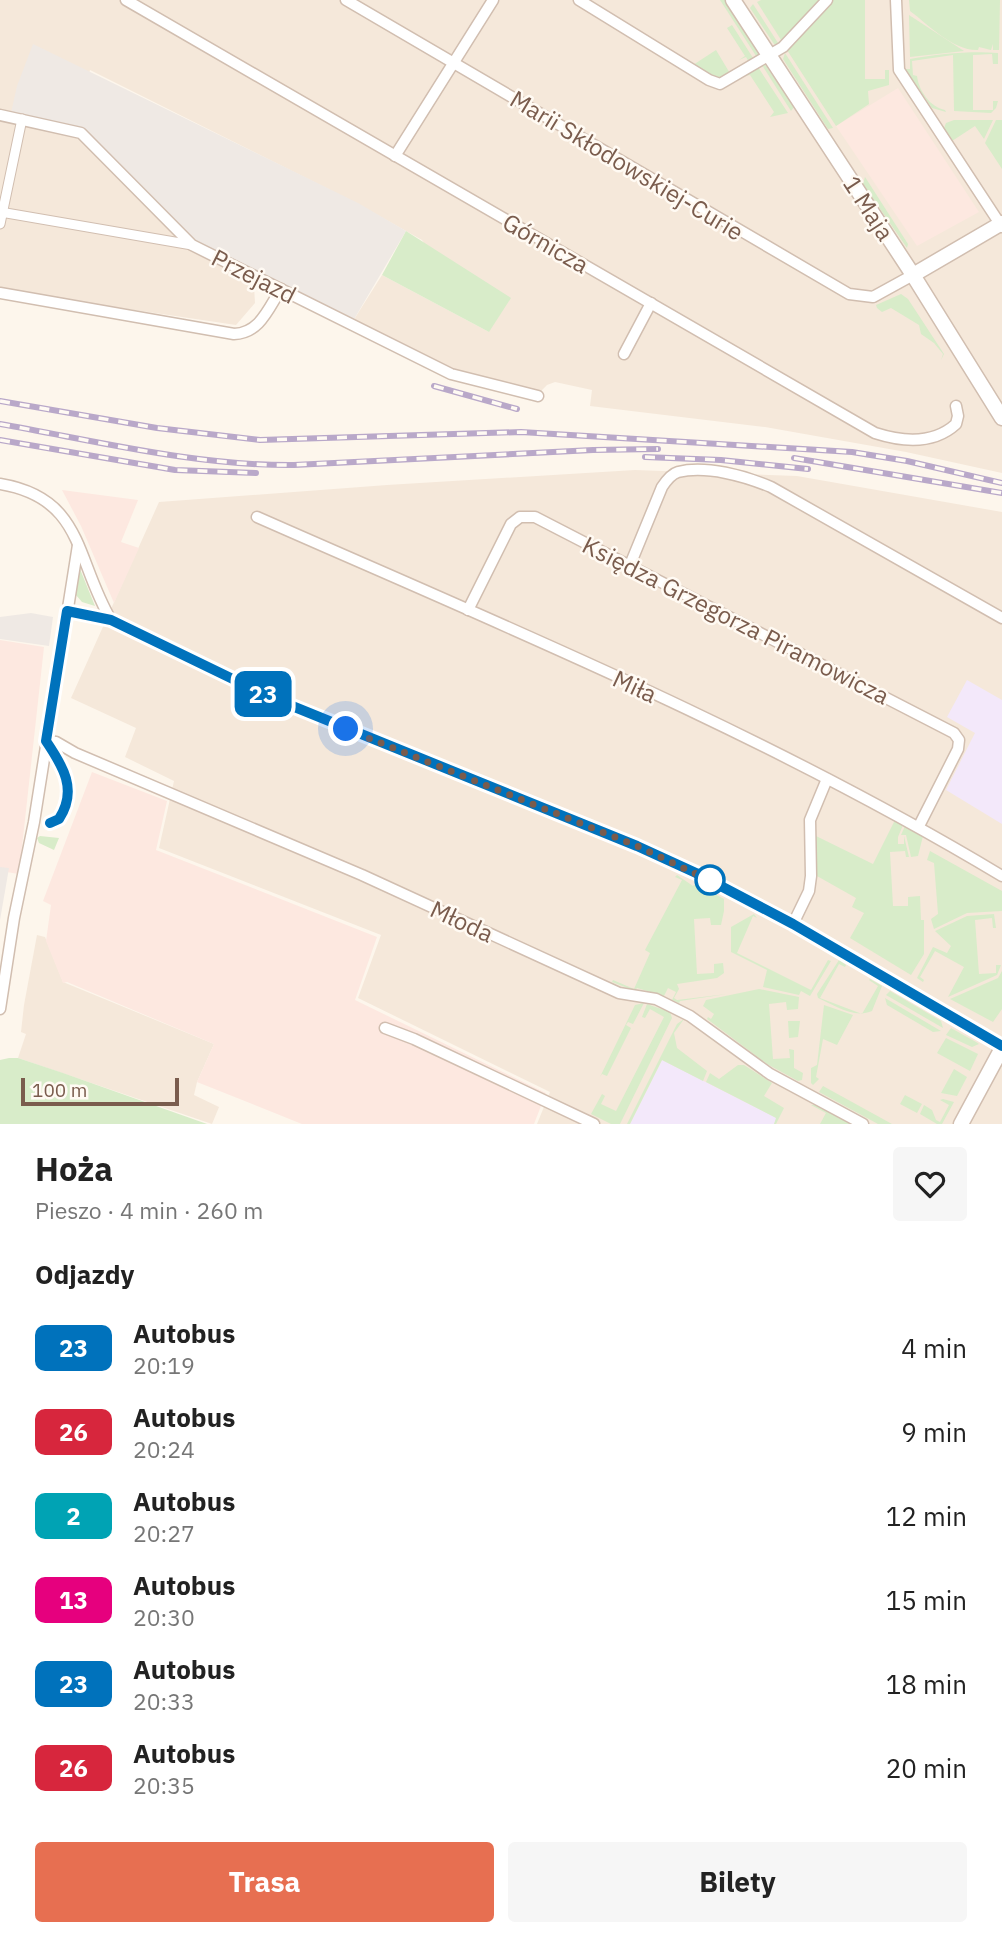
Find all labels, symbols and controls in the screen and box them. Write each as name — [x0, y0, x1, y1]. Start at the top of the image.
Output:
street label: Marii Skłodowskiej-Curie — [504, 83, 750, 247]
street label: 1 Maja — [836, 169, 902, 247]
street label: Górnicza — [497, 205, 595, 281]
street label: Przejazd — [206, 241, 302, 311]
street label: Księdza Grzegorza Piramowicza — [577, 528, 895, 712]
street label: Miła — [608, 662, 662, 710]
line badge: 23 — [232, 671, 294, 717]
text: 23 — [249, 678, 277, 710]
your location — [328, 711, 363, 746]
unlabelled marker — [695, 865, 725, 895]
street label: Młoda — [425, 892, 499, 950]
scale bar — [21, 1075, 178, 1107]
text: 100 m — [32, 1078, 87, 1102]
text: Hoża — [35, 1147, 113, 1190]
button: heart — [893, 1147, 967, 1221]
text: Pieszo · 4 min · 260 m — [35, 1195, 263, 1225]
text: Odjazdy — [35, 1257, 135, 1291]
text: Autobus — [133, 1316, 235, 1350]
text: 4 min — [901, 1331, 967, 1365]
text: 23 — [59, 1332, 88, 1364]
text: 20:19 — [133, 1350, 195, 1380]
text: Autobus — [133, 1400, 235, 1434]
text: 9 min — [901, 1415, 967, 1449]
text: 26 — [59, 1416, 88, 1448]
text: 20:24 — [133, 1434, 195, 1464]
text: Autobus — [133, 1484, 235, 1518]
text: 12 min — [886, 1499, 967, 1533]
text: 2 — [66, 1500, 81, 1532]
text: 20:27 — [133, 1518, 195, 1548]
text: Autobus — [133, 1568, 235, 1602]
text: 15 min — [886, 1583, 967, 1617]
text: 13 — [59, 1584, 88, 1616]
text: 20:30 — [133, 1602, 195, 1632]
text: Autobus — [133, 1652, 235, 1686]
text: 18 min — [886, 1667, 967, 1701]
text: 23 — [59, 1668, 88, 1700]
text: 20:33 — [133, 1686, 195, 1716]
text: Autobus — [133, 1736, 235, 1770]
text: 20 min — [886, 1751, 967, 1785]
text: 26 — [59, 1752, 88, 1784]
text: 20:35 — [133, 1770, 195, 1800]
button: Trasa — [35, 1842, 494, 1922]
button: Bilety — [508, 1842, 967, 1922]

